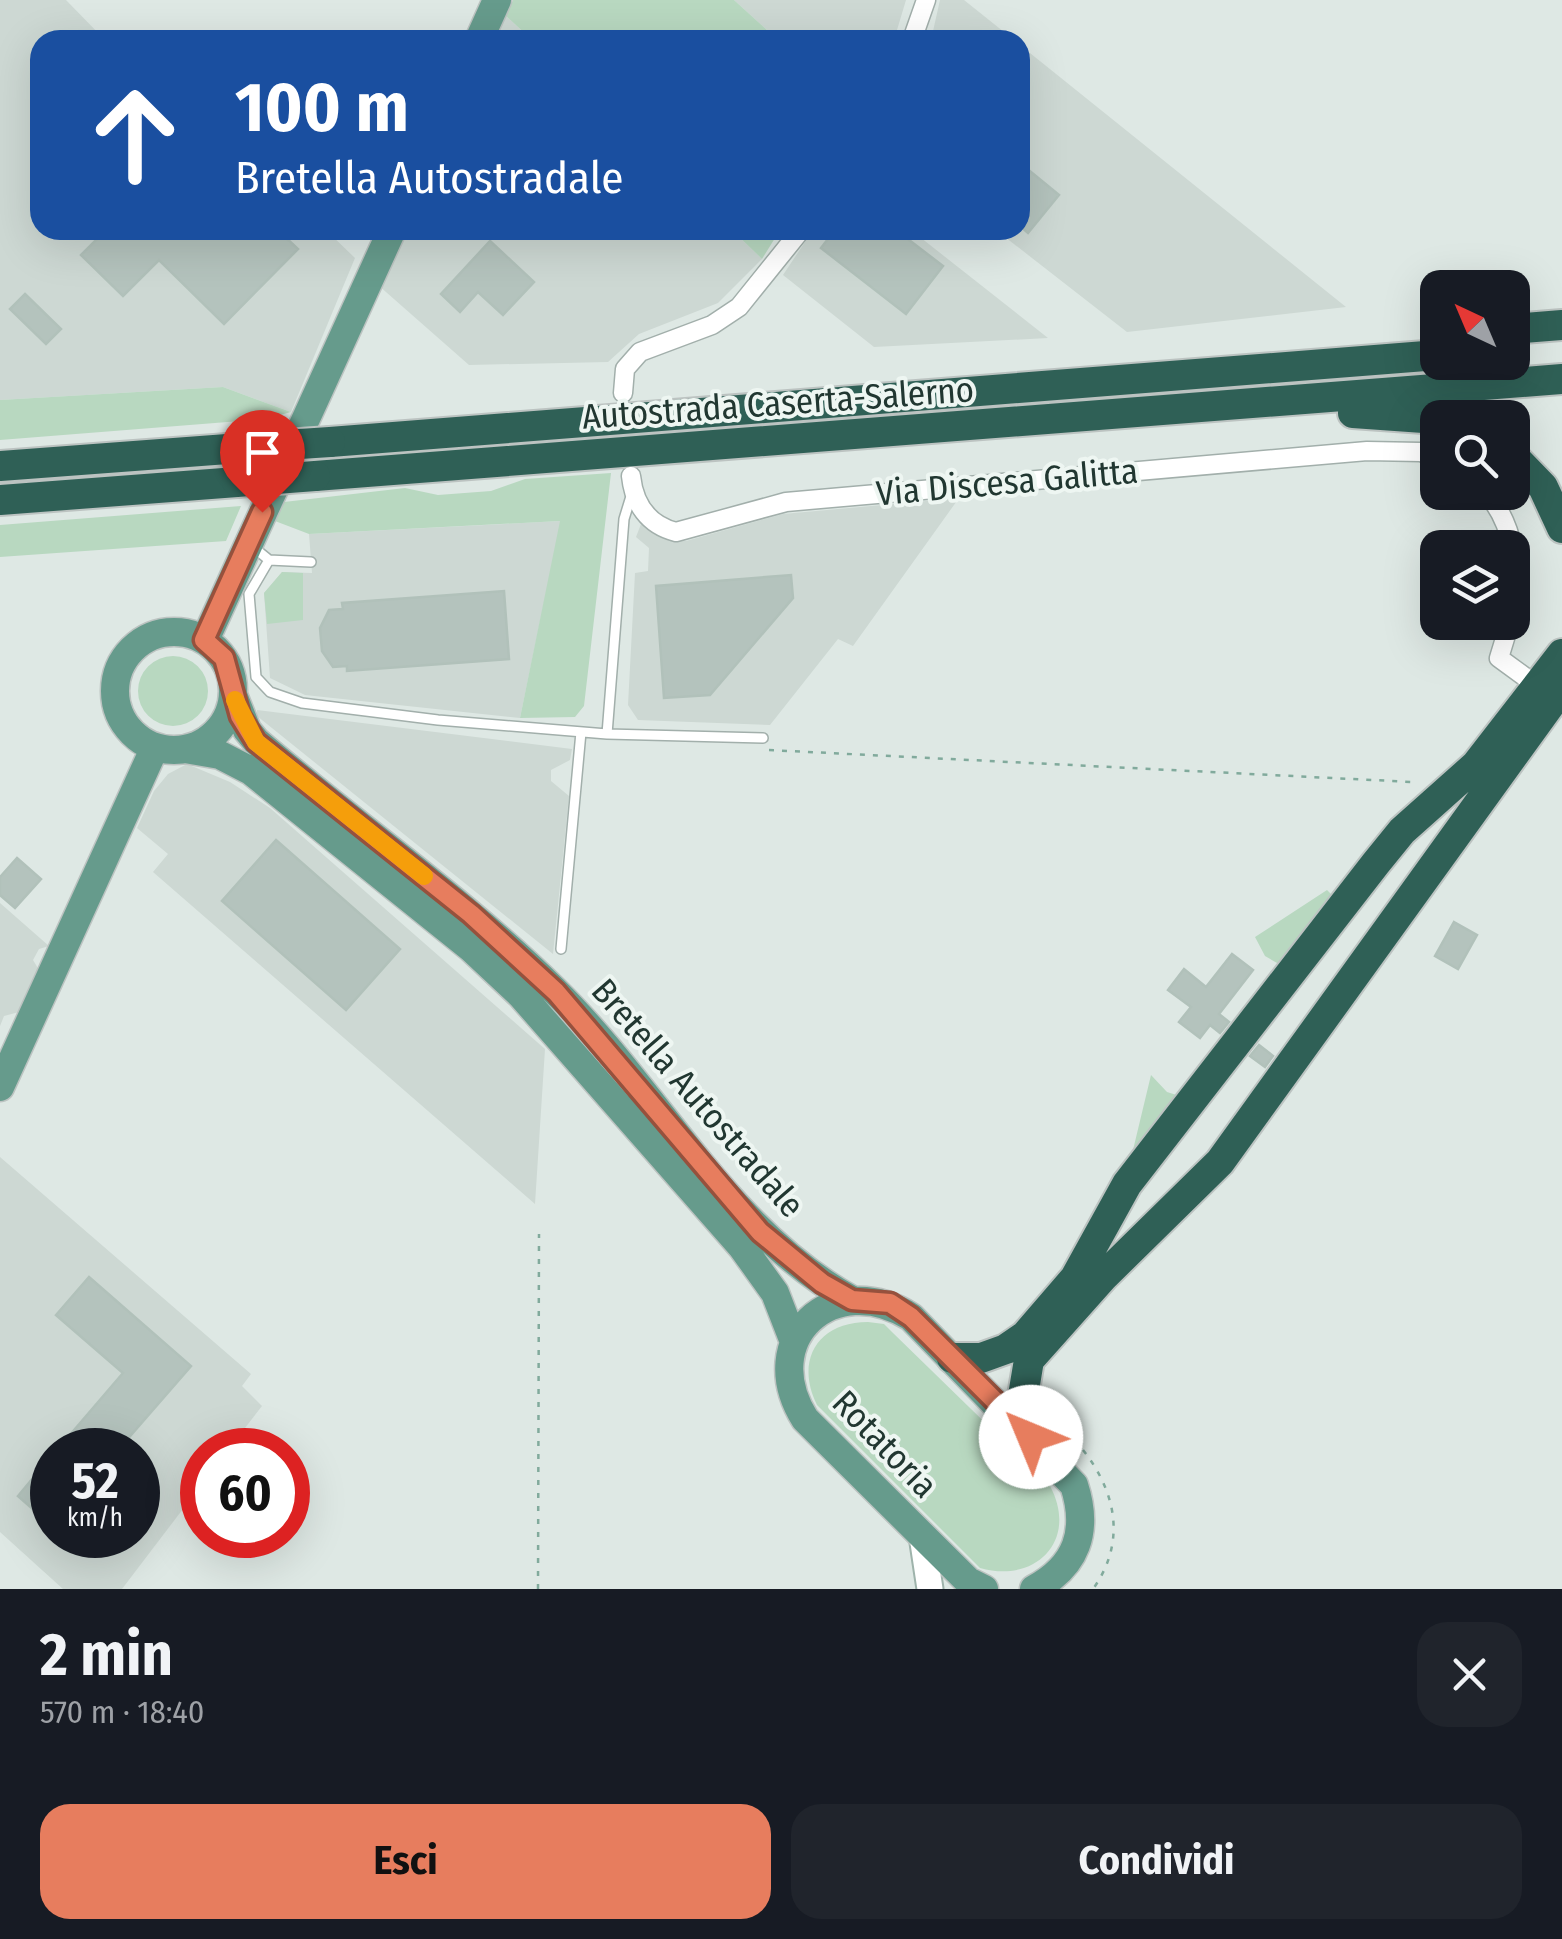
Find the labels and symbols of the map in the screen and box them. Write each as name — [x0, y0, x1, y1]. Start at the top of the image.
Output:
north arrow — [1420, 270, 1530, 380]
street label: Autostrada Caserta-Salerno — [581, 368, 975, 438]
pin — [220, 410, 305, 513]
street label: Via Discesa Galitta — [874, 450, 1140, 514]
street label: Bretella Autostradale — [583, 970, 813, 1226]
street label: Rotatoria — [824, 1382, 946, 1506]
position arrow — [979, 1385, 1083, 1489]
speed limit sign: 60 — [180, 1428, 310, 1558]

